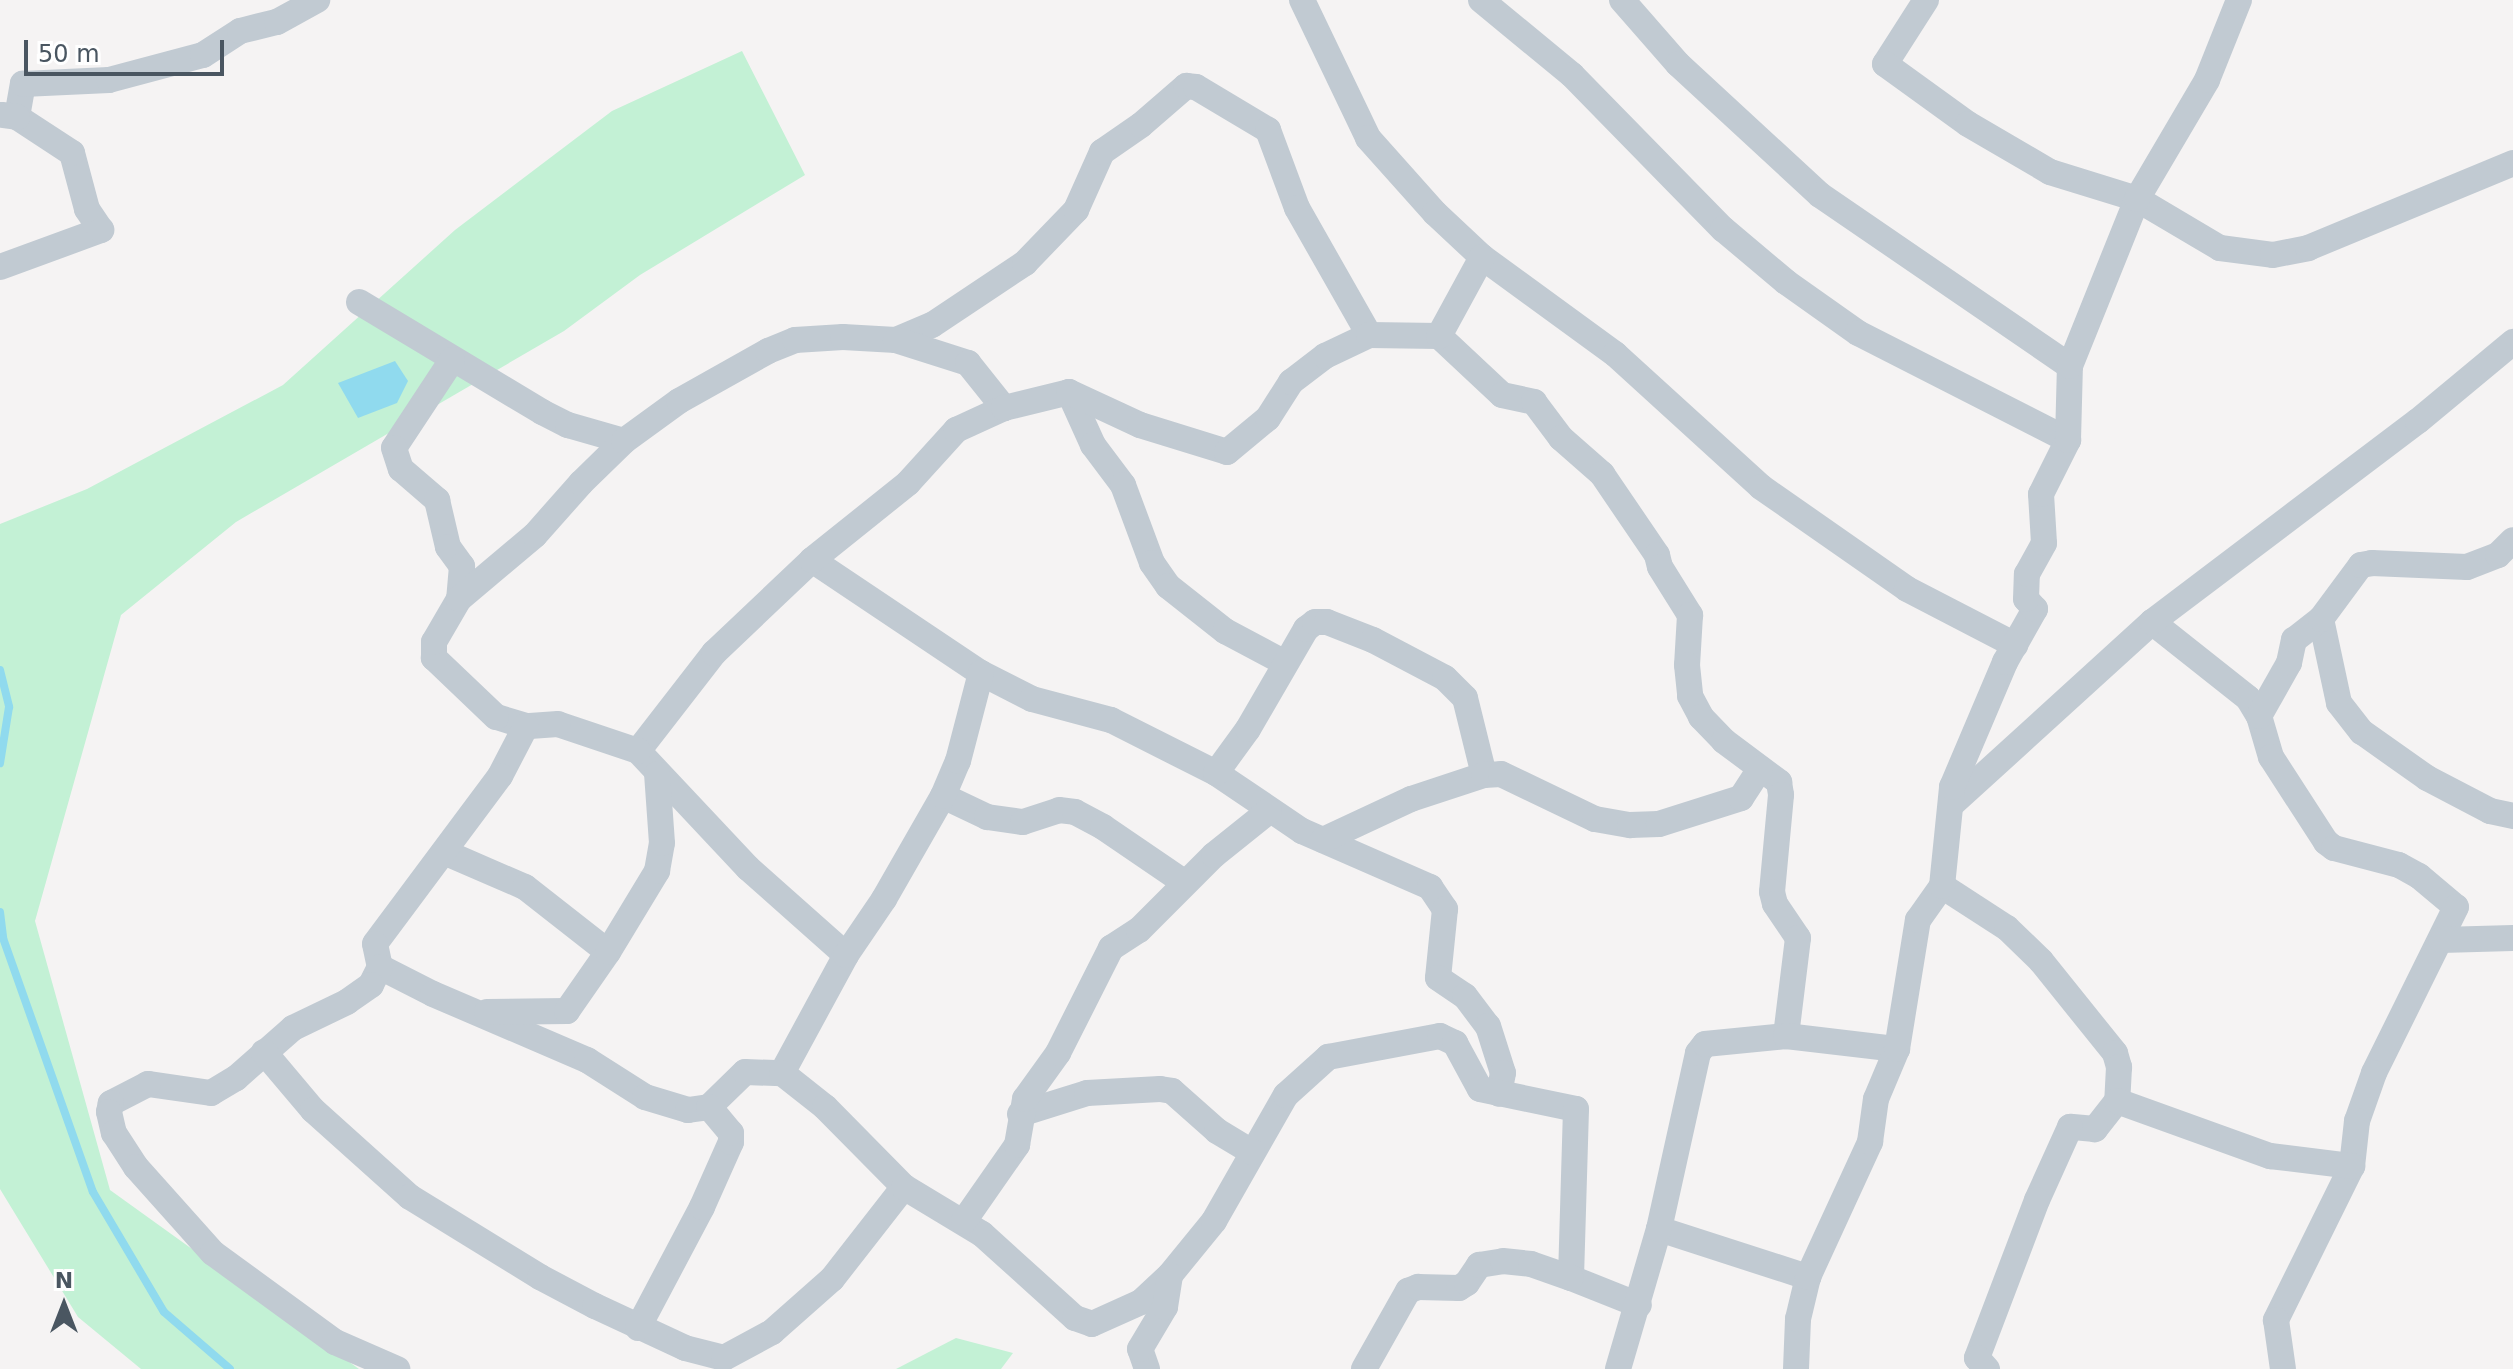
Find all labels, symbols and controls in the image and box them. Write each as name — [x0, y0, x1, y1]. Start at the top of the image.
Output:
scale bar — [28, 24, 228, 74]
text: 50 m — [38, 40, 100, 68]
north arrow — [24, 1265, 104, 1345]
text: N — [55, 1268, 73, 1293]

